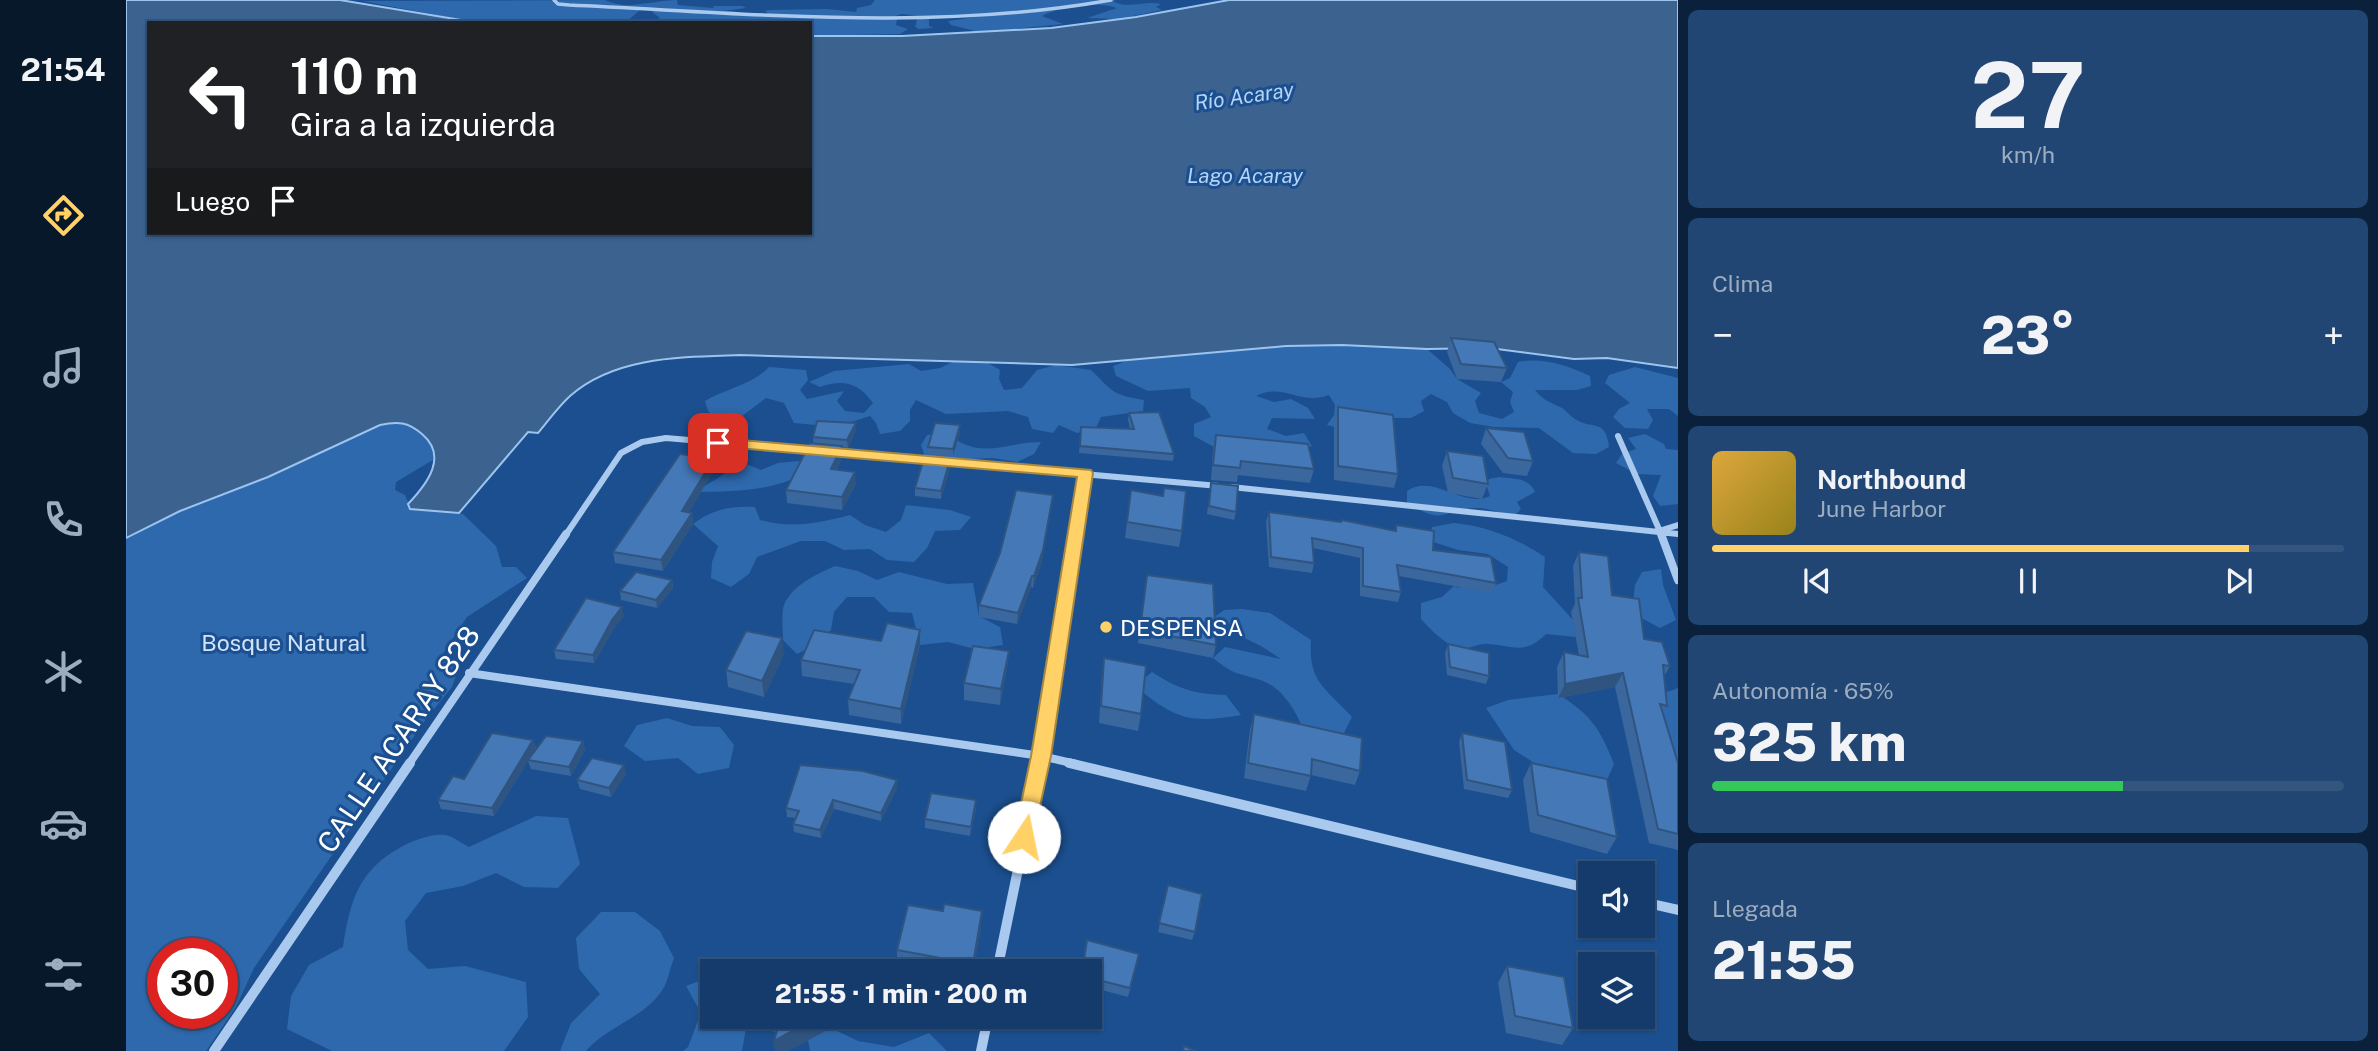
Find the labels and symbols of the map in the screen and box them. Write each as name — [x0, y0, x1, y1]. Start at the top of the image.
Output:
water label: Río Acaray — [1193, 77, 1296, 115]
water label: Lago Acaray — [1187, 163, 1303, 188]
pin — [688, 413, 748, 473]
place label: DESPENSA — [1120, 614, 1243, 641]
street label: CALLE ACARAY 828 — [310, 619, 486, 859]
marker: DESPENSA — [1098, 619, 1114, 635]
park label: Bosque Natural — [201, 629, 367, 656]
position arrow — [987, 800, 1061, 874]
speed limit sign: 30 — [147, 938, 238, 1029]

